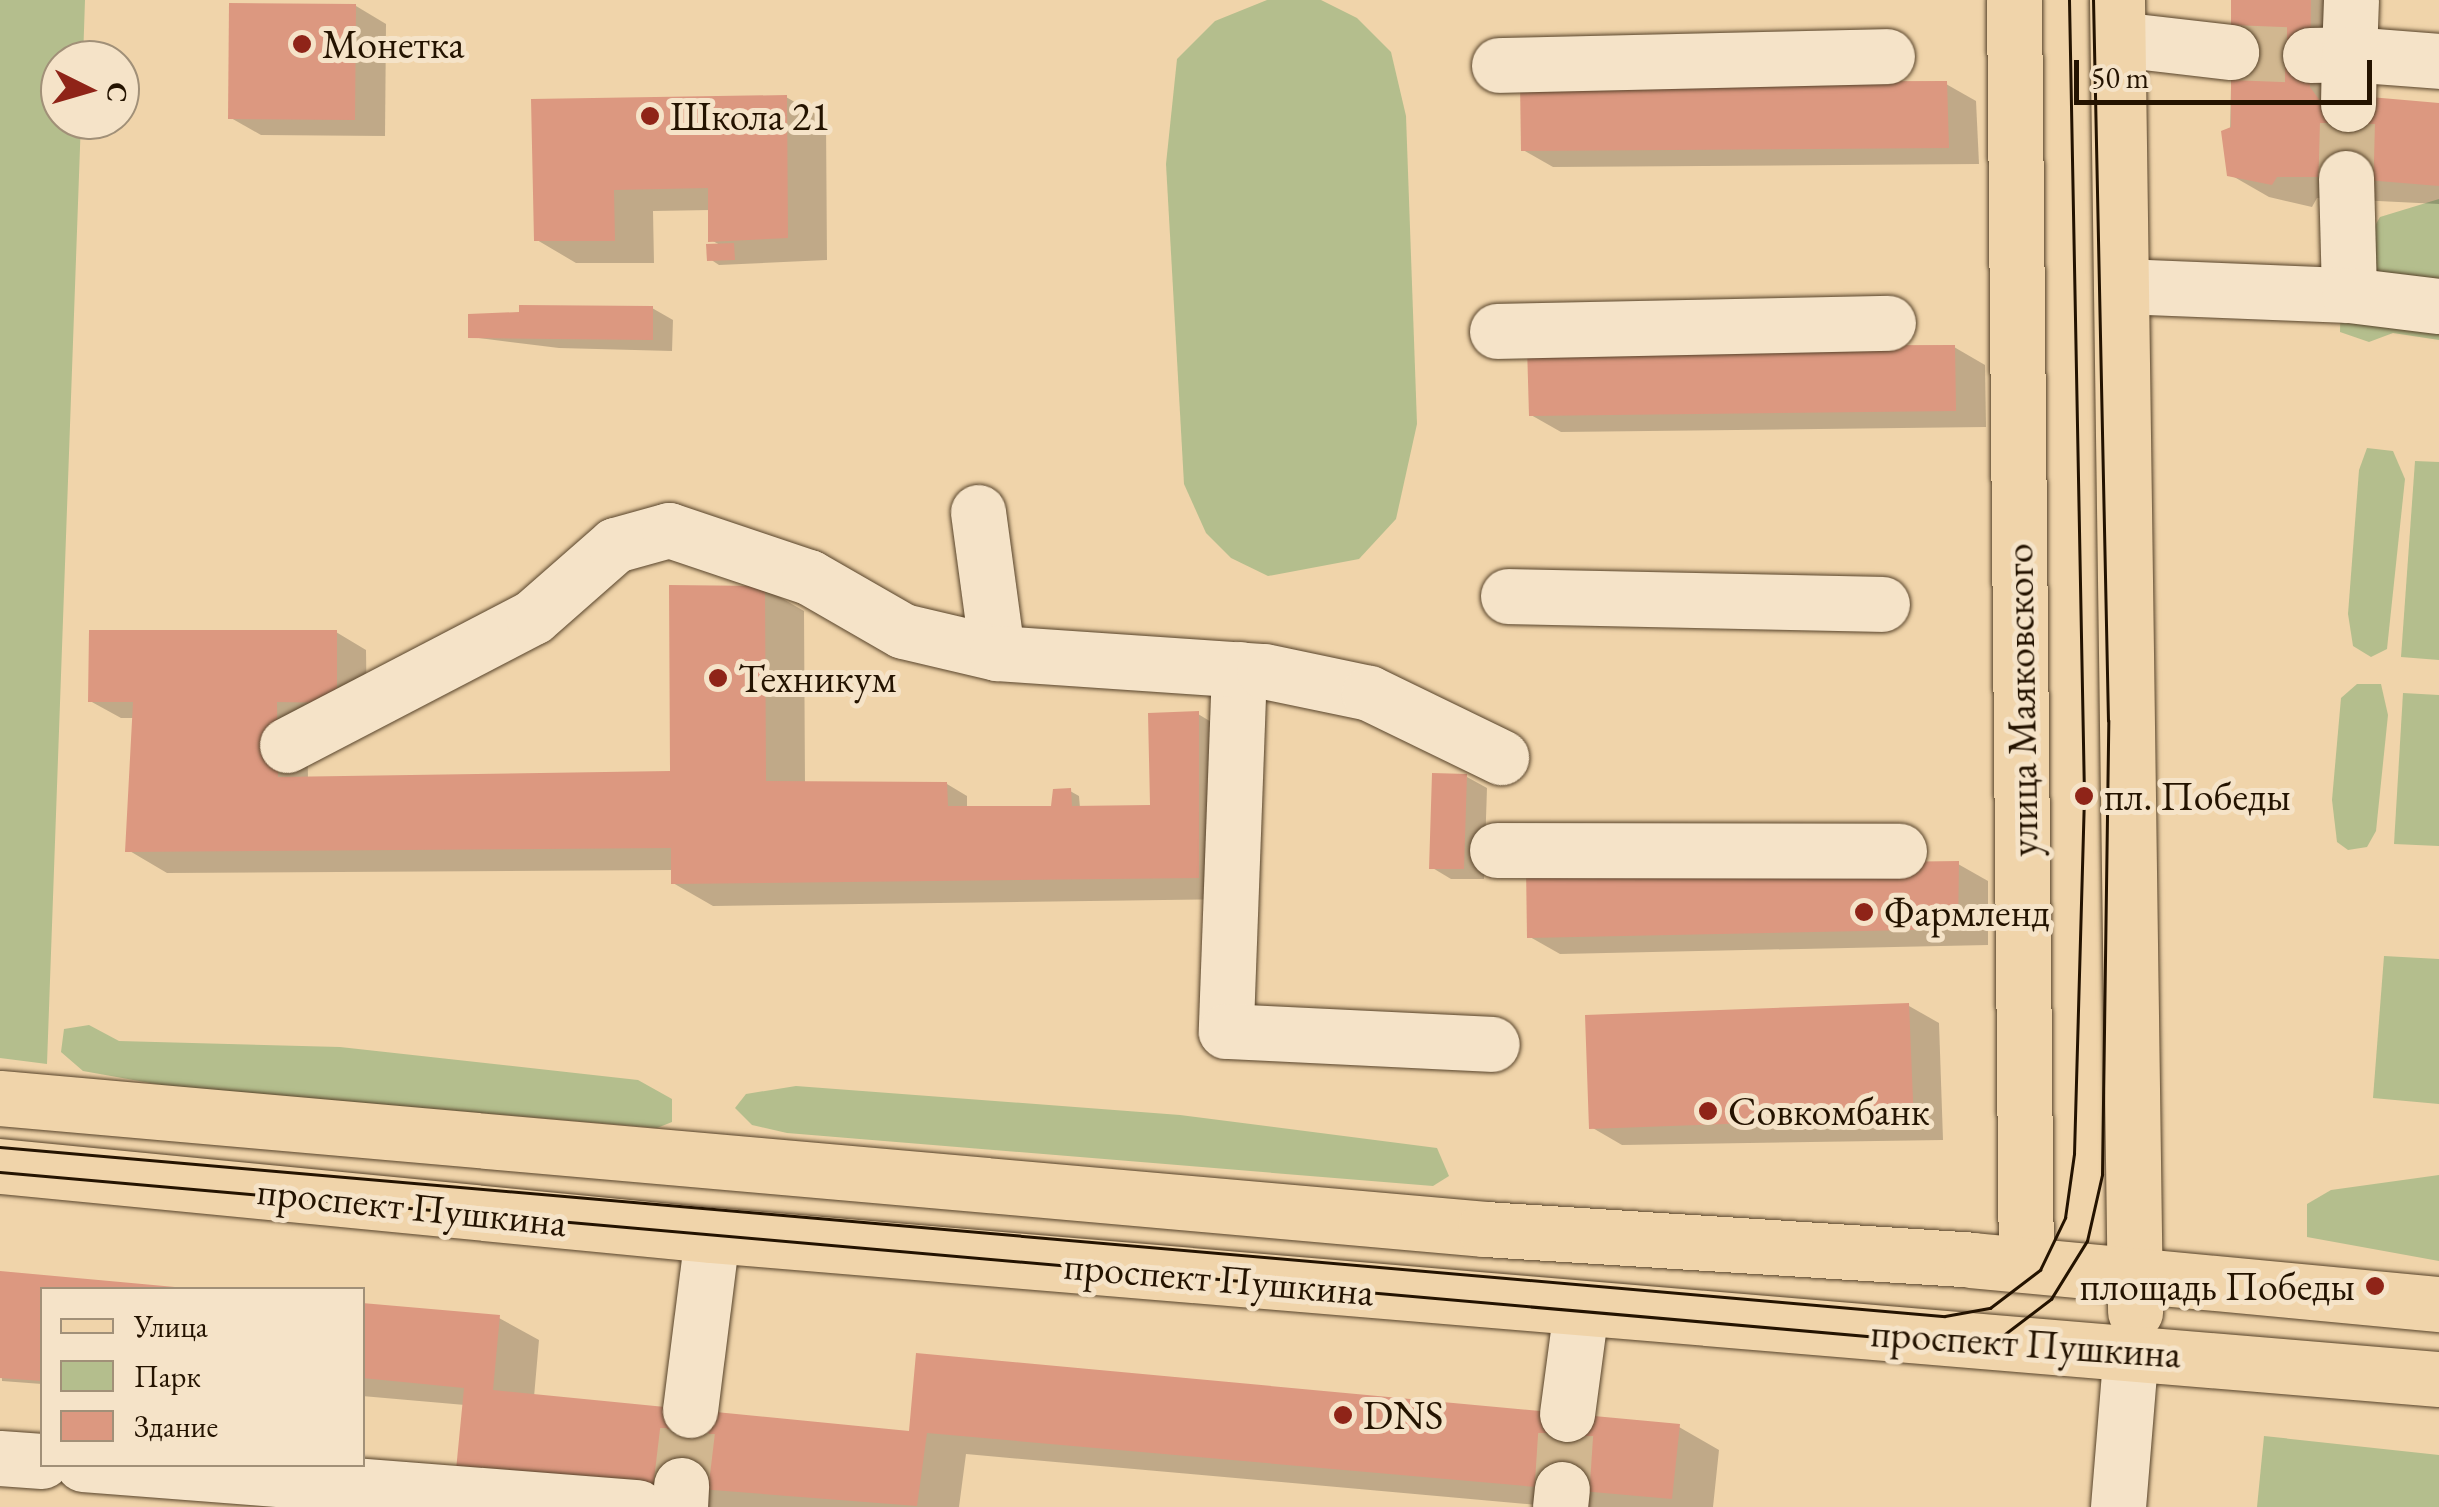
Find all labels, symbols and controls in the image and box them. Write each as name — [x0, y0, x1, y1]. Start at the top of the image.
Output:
place label: Монетка — [322, 20, 464, 68]
marker: Монетка — [291, 33, 313, 55]
north arrow — [40, 40, 140, 140]
scale bar — [2079, 40, 2376, 102]
text: 50 m — [2091, 58, 2149, 97]
text: С — [99, 81, 137, 104]
place label: Школа 21 — [670, 92, 830, 140]
marker: Школа 21 — [639, 105, 661, 127]
street label: улица Маяковского — [1994, 543, 2048, 857]
place label: Техникум — [738, 654, 896, 702]
marker: Техникум — [707, 667, 729, 689]
place label: пл. Победы — [2104, 772, 2291, 820]
marker: пл. Победы — [2073, 785, 2095, 807]
place label: Фармленд — [1884, 888, 2050, 936]
marker: Фармленд — [1853, 901, 1875, 923]
place label: Совкомбанк — [1728, 1087, 1930, 1135]
marker: Совкомбанк — [1697, 1100, 1719, 1122]
street label: проспект Пушкина — [255, 1166, 569, 1246]
street label: проспект Пушкина — [1062, 1241, 1376, 1315]
place label: площадь Победы — [2080, 1262, 2355, 1310]
marker: площадь Победы — [2364, 1275, 2386, 1297]
legend — [40, 1287, 365, 1467]
text: Улица — [134, 1307, 208, 1346]
street label: проспект Пушкина — [1869, 1308, 2183, 1378]
text: Парк — [134, 1357, 201, 1396]
place label: DNS — [1363, 1391, 1443, 1439]
marker: DNS — [1332, 1404, 1354, 1426]
text: Здание — [134, 1407, 218, 1446]

